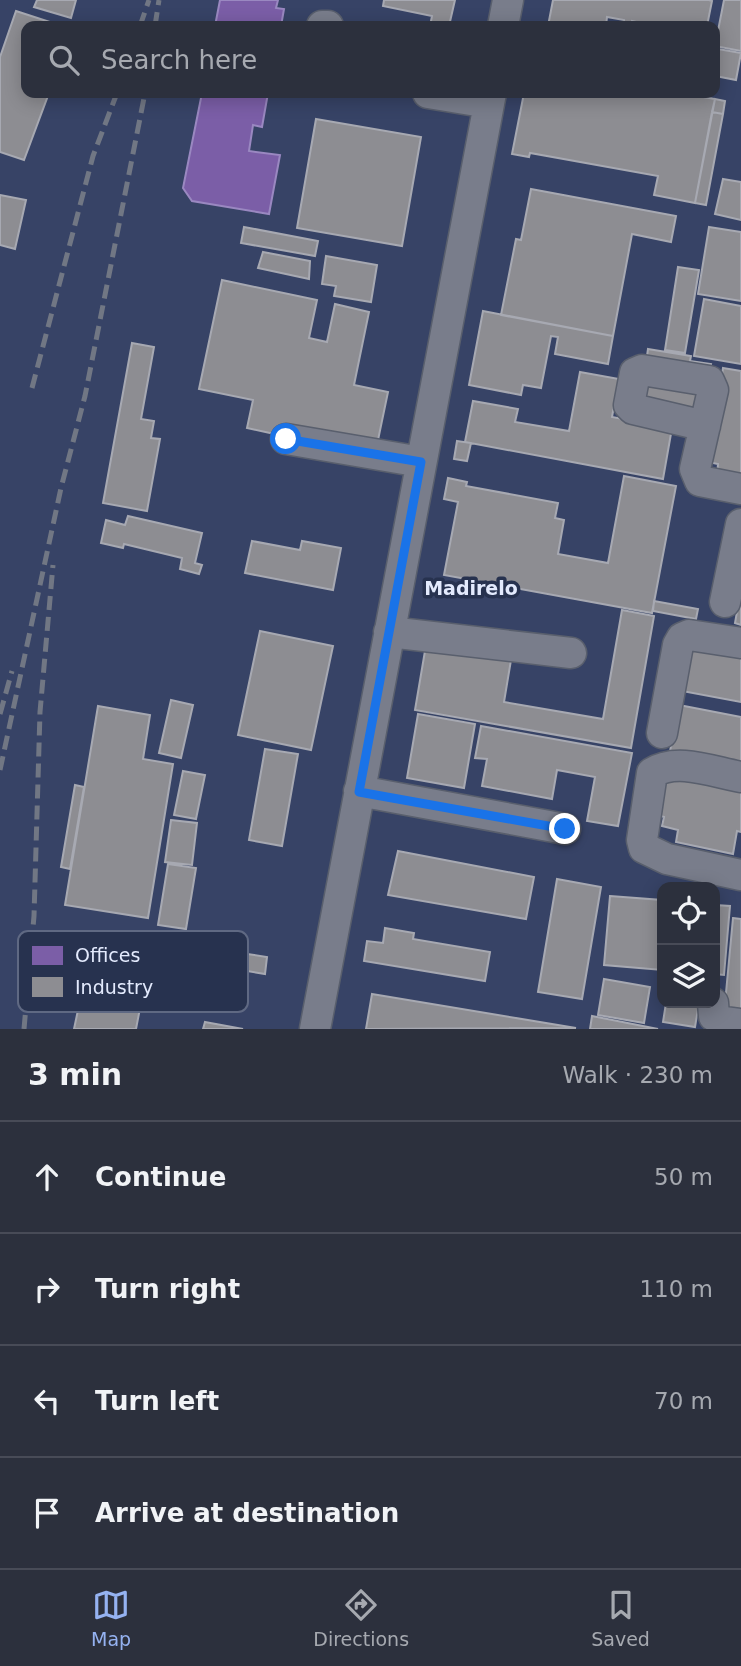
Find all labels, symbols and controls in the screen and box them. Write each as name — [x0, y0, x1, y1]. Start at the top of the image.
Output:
search box — [21, 21, 720, 98]
icon: search — [45, 41, 83, 79]
text: Search here — [101, 45, 257, 75]
route start — [270, 423, 301, 454]
district label: Madirelo — [424, 577, 518, 599]
route end — [549, 813, 580, 844]
map controls — [657, 882, 720, 1008]
button: locate — [657, 882, 720, 945]
legend — [18, 931, 248, 1012]
text: Offices — [75, 944, 140, 966]
button: layers — [657, 945, 720, 1008]
text: Industry — [75, 976, 153, 998]
text: 3 min — [28, 1057, 122, 1092]
text: Walk · 230 m — [562, 1062, 713, 1088]
icon: ahead — [28, 1158, 66, 1196]
text: Continue — [95, 1162, 226, 1192]
text: 50 m — [654, 1164, 713, 1190]
icon: right — [28, 1270, 66, 1308]
text: Turn right — [95, 1274, 240, 1304]
text: 110 m — [639, 1276, 713, 1302]
icon: left — [28, 1382, 66, 1420]
text: Turn left — [95, 1386, 219, 1416]
text: 70 m — [654, 1388, 713, 1414]
icon: arrive — [28, 1494, 66, 1532]
text: Arrive at destination — [95, 1498, 399, 1528]
tab: Map — [91, 1586, 131, 1650]
tab: Directions — [313, 1586, 409, 1650]
tab: Saved — [591, 1586, 650, 1650]

